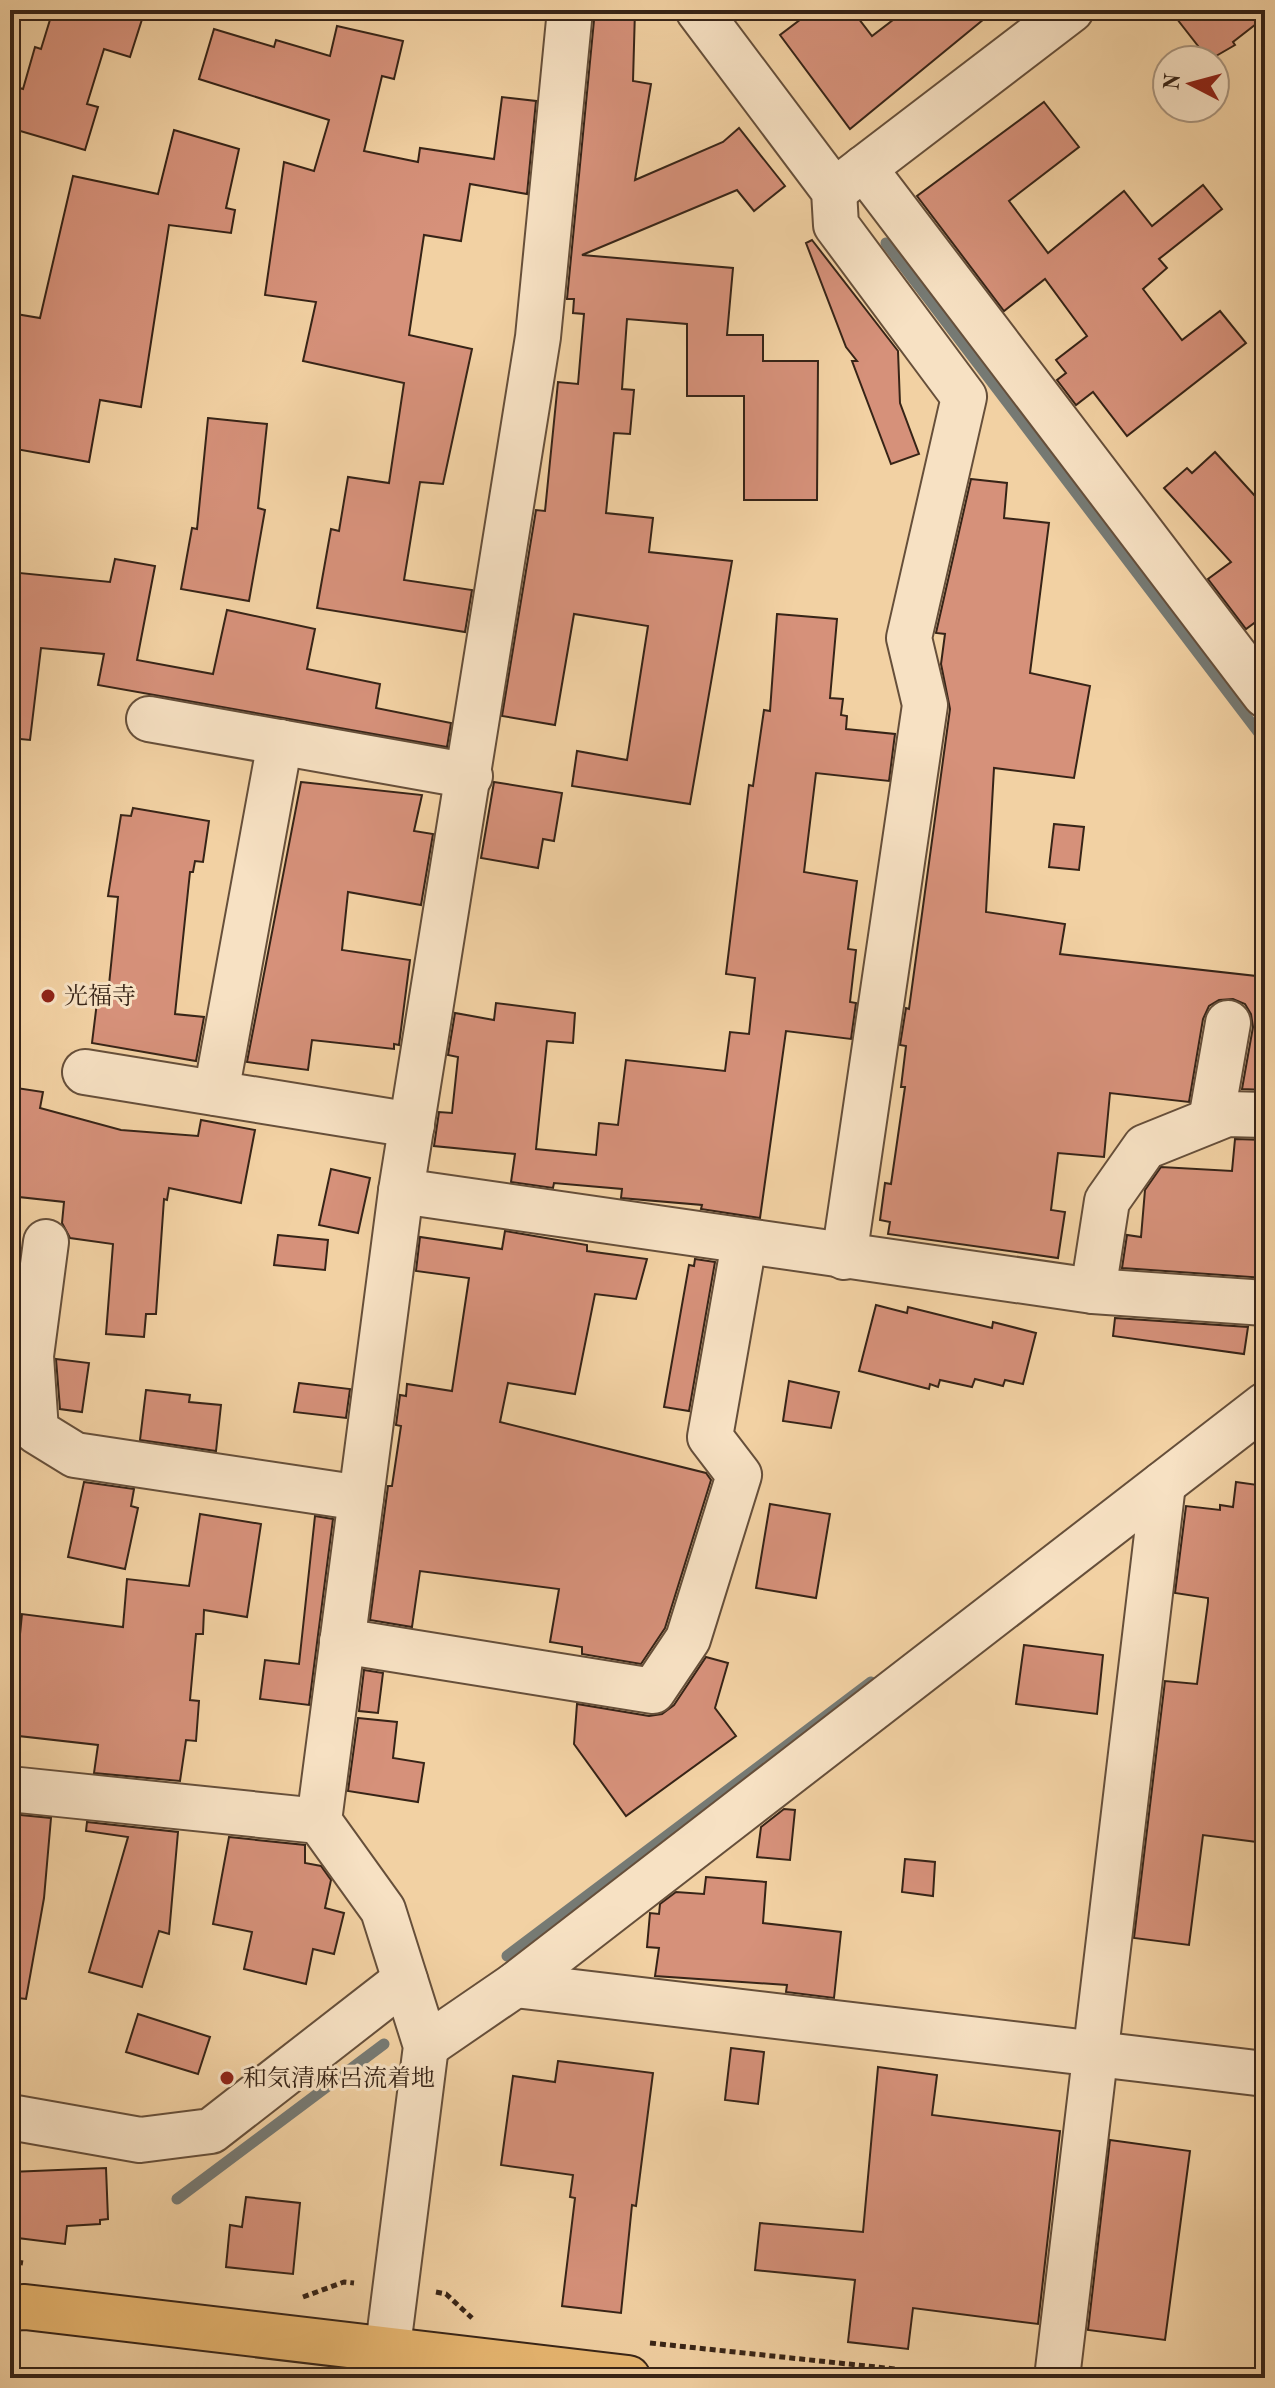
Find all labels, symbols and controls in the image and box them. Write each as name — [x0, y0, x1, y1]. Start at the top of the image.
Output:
north arrow — [1151, 44, 1231, 124]
text: N — [1161, 72, 1185, 92]
place label: 光福寺 — [64, 983, 136, 1010]
marker: 光福寺 — [39, 987, 57, 1005]
place label: 和気清麻呂流着地 — [243, 2065, 435, 2092]
marker: 和気清麻呂流着地 — [218, 2069, 236, 2087]

